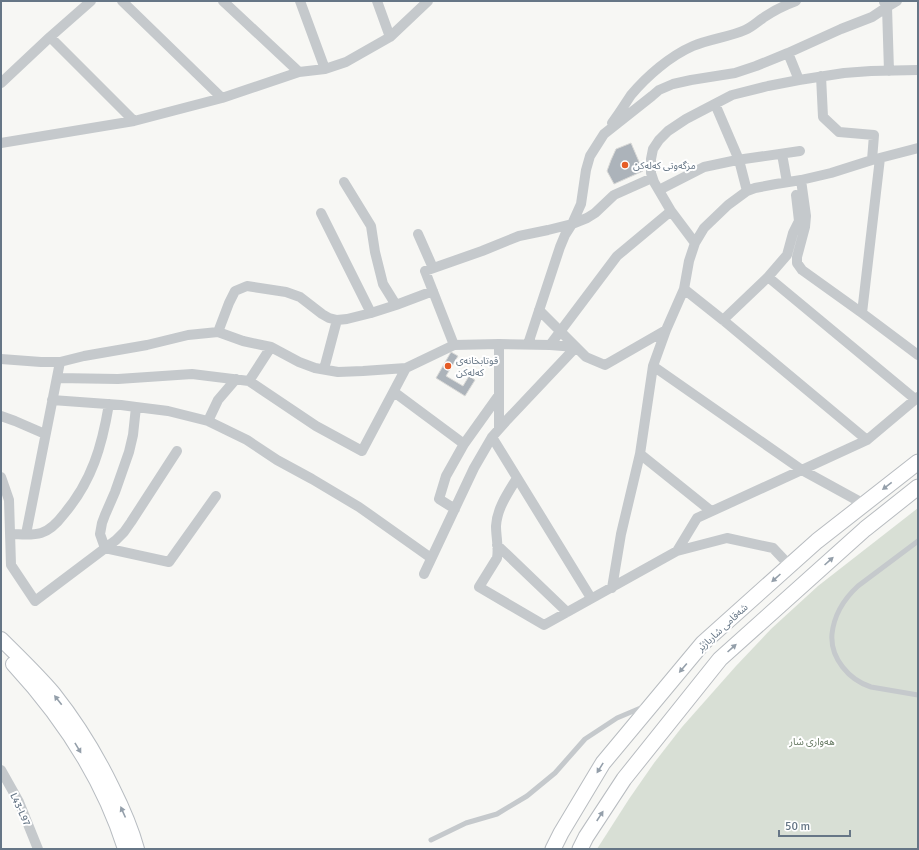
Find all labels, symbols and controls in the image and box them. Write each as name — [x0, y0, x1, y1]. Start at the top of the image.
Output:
marker: مزگەوتی کەلەکن — [620, 160, 630, 170]
place label: مزگەوتی کەلەکن — [633, 160, 696, 172]
place label: قوتابخانەی کەلەکن — [456, 355, 499, 379]
marker: قوتابخانەی کەلەکن — [443, 361, 453, 371]
one-way arrow — [882, 482, 893, 490]
one-way arrow — [824, 557, 834, 566]
one-way arrow — [771, 573, 782, 582]
street label: شەقامی شارباژێر — [694, 601, 751, 655]
one-way arrow — [728, 644, 737, 653]
one-way arrow — [678, 662, 687, 673]
one-way arrow — [54, 695, 63, 706]
park label: هەواری شار — [788, 736, 835, 748]
one-way arrow — [74, 742, 81, 754]
one-way arrow — [597, 762, 604, 774]
street label: L43-L97 — [7, 791, 33, 828]
one-way arrow — [120, 806, 126, 818]
one-way arrow — [596, 811, 604, 821]
scale bar — [779, 812, 850, 838]
text: 50 m — [785, 819, 810, 834]

